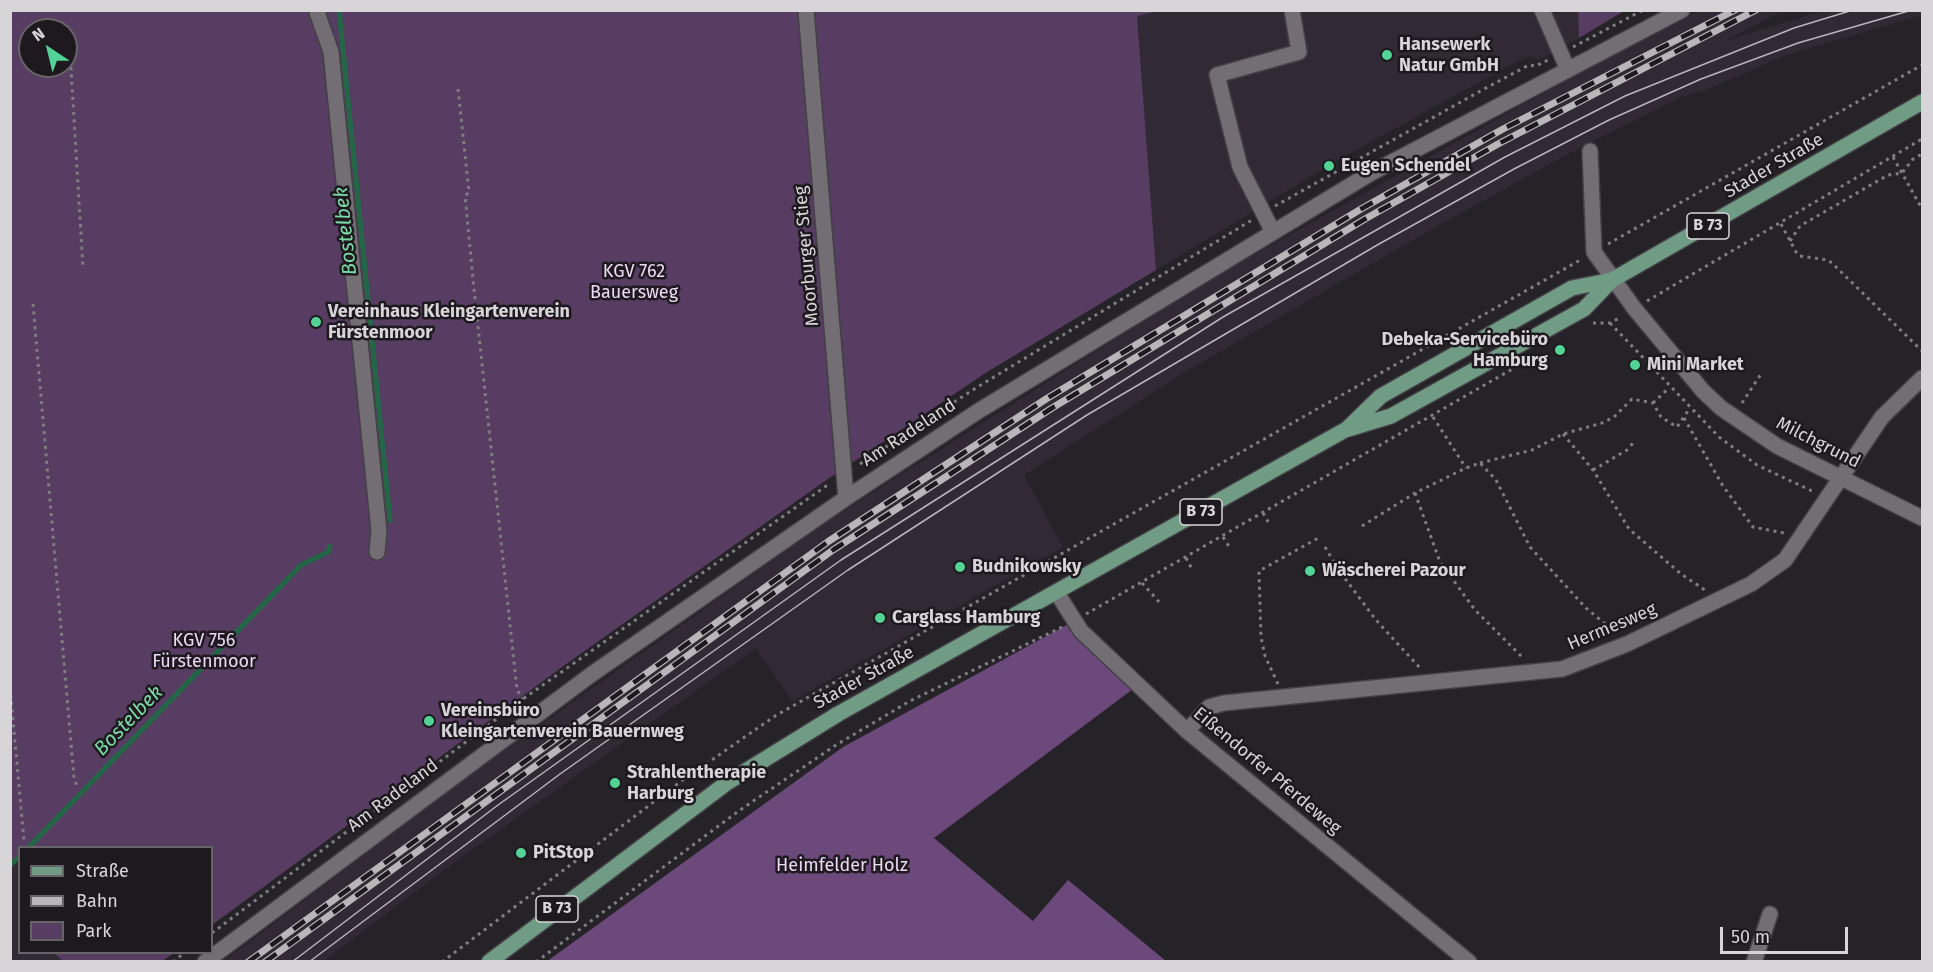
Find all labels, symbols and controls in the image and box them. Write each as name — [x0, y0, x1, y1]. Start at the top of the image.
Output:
north arrow — [18, 18, 78, 78]
text: N — [29, 24, 48, 45]
place label: Hansewerk Natur GmbH — [1399, 34, 1499, 76]
marker: Hansewerk Natur GmbH — [1380, 48, 1394, 62]
street label: Stader Straße — [1720, 129, 1828, 203]
place label: Eugen Schendel — [1341, 155, 1470, 177]
marker: Eugen Schendel — [1322, 159, 1336, 173]
street label: Moorburger Stieg — [790, 185, 824, 327]
water label: Bostelbek — [329, 186, 363, 276]
road number: B 73 — [1687, 213, 1729, 239]
park label: KGV 762 Bauersweg — [590, 261, 678, 304]
place label: Vereinhaus Kleingartenverein Fürstenmoor — [328, 301, 570, 344]
marker: Vereinhaus Kleingartenverein Fürstenmoor — [309, 315, 323, 329]
place label: Debeka-Servicebüro Hamburg — [1381, 329, 1548, 372]
marker: Debeka-Servicebüro Hamburg — [1553, 343, 1567, 357]
place label: Mini Market — [1647, 354, 1744, 376]
marker: Mini Market — [1628, 358, 1642, 372]
street label: Am Radeland — [858, 395, 960, 471]
street label: Milchgrund — [1772, 413, 1864, 473]
road number: B 73 — [1180, 499, 1222, 525]
place label: Budnikowsky — [972, 556, 1081, 578]
marker: Budnikowsky — [953, 560, 967, 574]
place label: Wäscherei Pazour — [1322, 560, 1466, 582]
marker: Wäscherei Pazour — [1303, 564, 1317, 578]
street label: Hermesweg — [1564, 599, 1660, 655]
place label: Carglass Hamburg — [892, 607, 1040, 629]
marker: Carglass Hamburg — [873, 611, 887, 625]
park label: KGV 756 Fürstenmoor — [152, 630, 256, 672]
street label: Stader Straße — [810, 642, 918, 714]
water label: Bostelbek — [90, 681, 168, 761]
place label: Vereinsbüro Kleingartenverein Bauernweg — [441, 700, 684, 742]
street label: Eißendorfer Pferdeweg — [1189, 703, 1345, 839]
marker: Vereinsbüro Kleingartenverein Bauernweg — [422, 714, 436, 728]
street label: Am Radeland — [343, 755, 443, 837]
place label: Strahlentherapie Harburg — [627, 762, 766, 804]
marker: Strahlentherapie Harburg — [608, 776, 622, 790]
place label: PitStop — [533, 842, 594, 864]
legend — [18, 846, 213, 954]
marker: PitStop — [514, 846, 528, 860]
park label: Heimfelder Holz — [776, 855, 908, 877]
text: Straße — [76, 860, 129, 882]
text: Bahn — [76, 890, 118, 912]
road number: B 73 — [536, 896, 578, 922]
scale bar — [1723, 915, 1850, 953]
text: Park — [76, 920, 111, 942]
text: 50 m — [1731, 926, 1770, 948]

